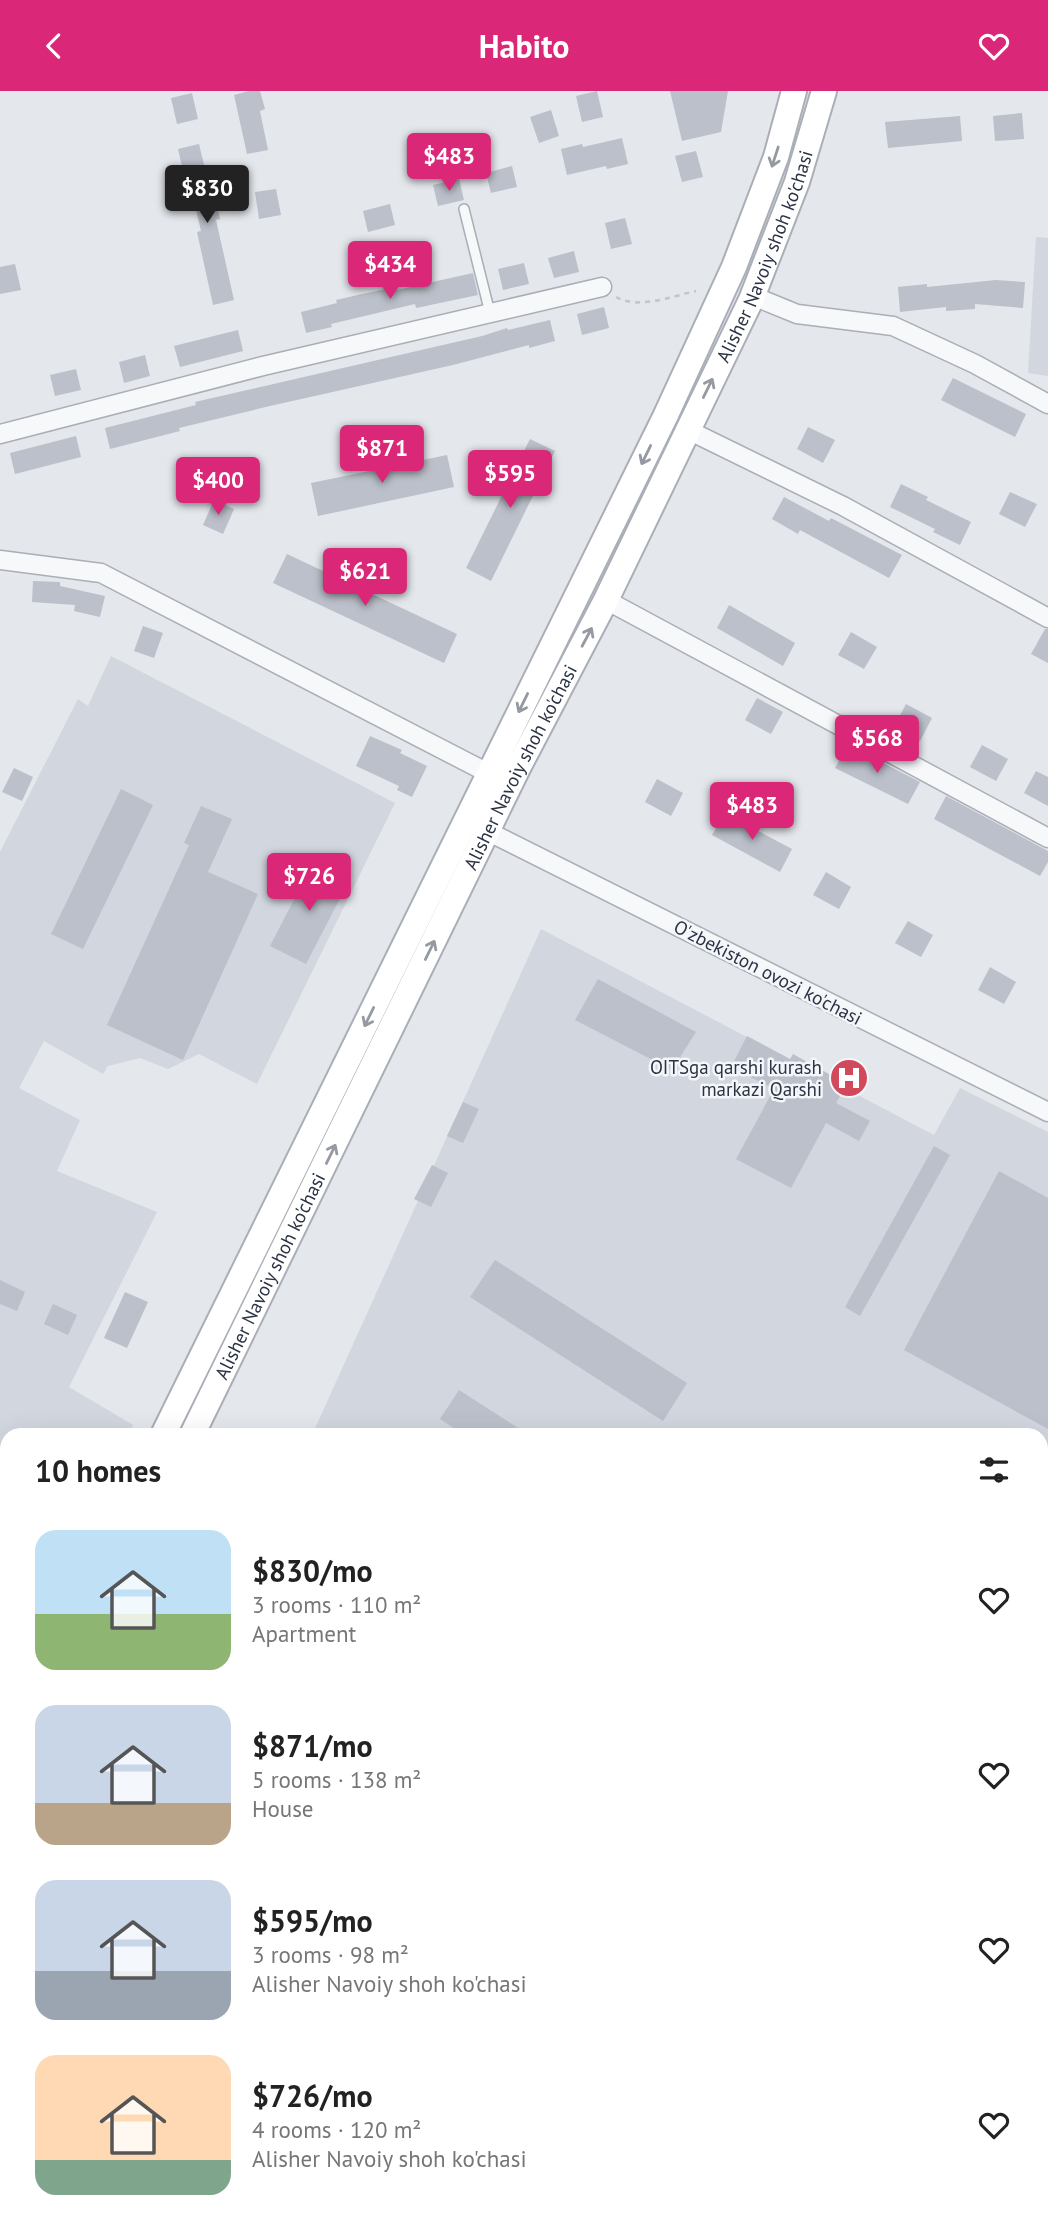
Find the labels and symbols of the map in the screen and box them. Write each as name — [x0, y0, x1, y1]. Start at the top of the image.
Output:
pin: $483 — [408, 133, 490, 193]
one-way arrow — [768, 145, 781, 167]
street label: Alisher Navoiy shoh ko'chasi — [711, 147, 818, 366]
pin: $830 — [166, 165, 248, 225]
pin: $434 — [349, 241, 431, 301]
one-way arrow — [702, 378, 716, 399]
pin: $871 — [341, 425, 423, 485]
one-way arrow — [638, 444, 652, 465]
pin: $595 — [469, 451, 551, 510]
pin: $400 — [177, 457, 259, 517]
pin: $621 — [324, 549, 406, 608]
one-way arrow — [580, 627, 594, 648]
street label: Alisher Navoiy shoh ko'chasi — [458, 660, 582, 874]
one-way arrow — [516, 692, 529, 713]
pin: $568 — [836, 715, 918, 775]
pin: $483 — [711, 783, 793, 842]
pin: $726 — [268, 853, 350, 913]
street label: O'zbekiston ovozi ko'chasi — [670, 914, 866, 1030]
one-way arrow — [424, 940, 437, 961]
one-way arrow — [362, 1006, 376, 1027]
place label: OITSga qarshi kurash markazi Qarshi — [650, 1055, 822, 1101]
hospital icon: OITSga qarshi kurash markazi Qarshi — [828, 1057, 870, 1099]
one-way arrow — [325, 1144, 338, 1165]
street label: Alisher Navoiy shoh ko'chasi — [209, 1169, 330, 1383]

